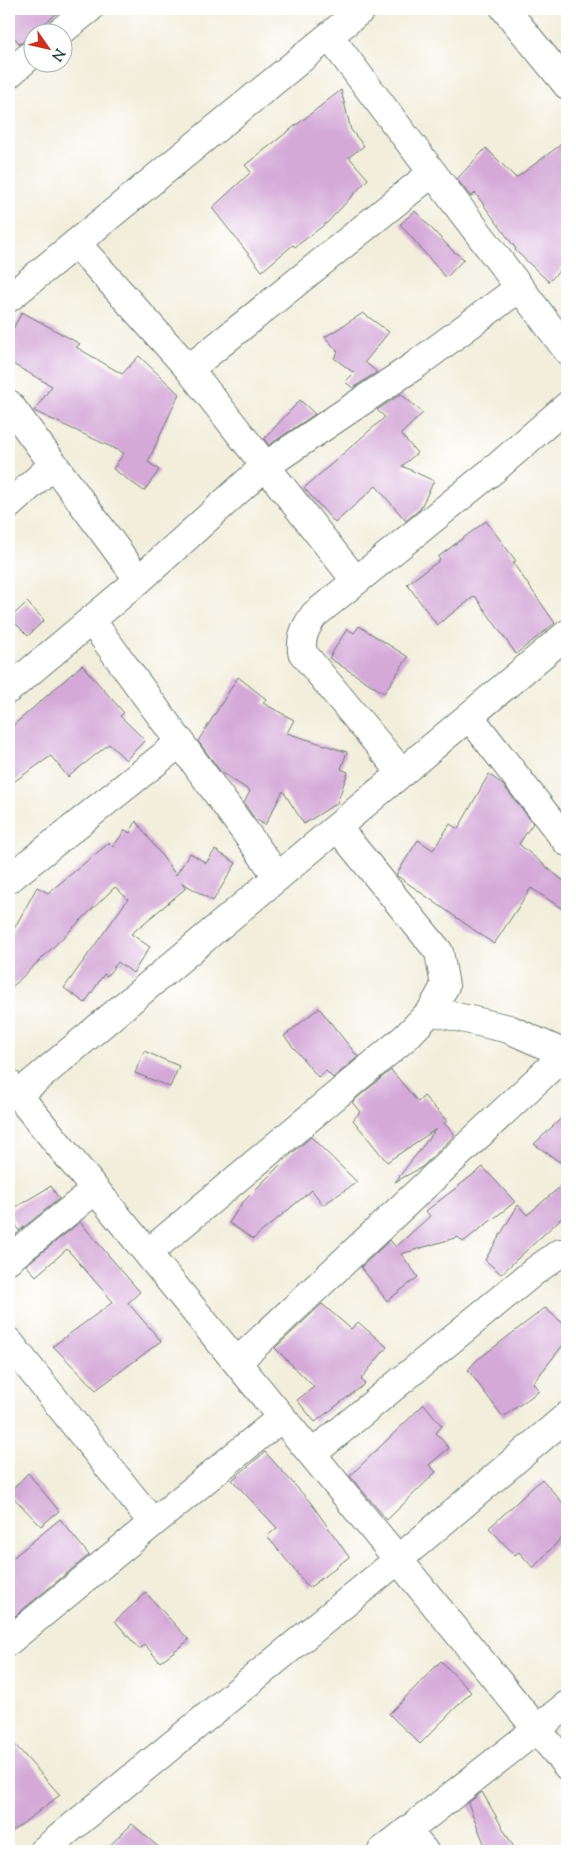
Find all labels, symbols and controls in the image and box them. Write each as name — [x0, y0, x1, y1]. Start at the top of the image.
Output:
north arrow — [22, 22, 72, 72]
text: N — [46, 44, 69, 64]

